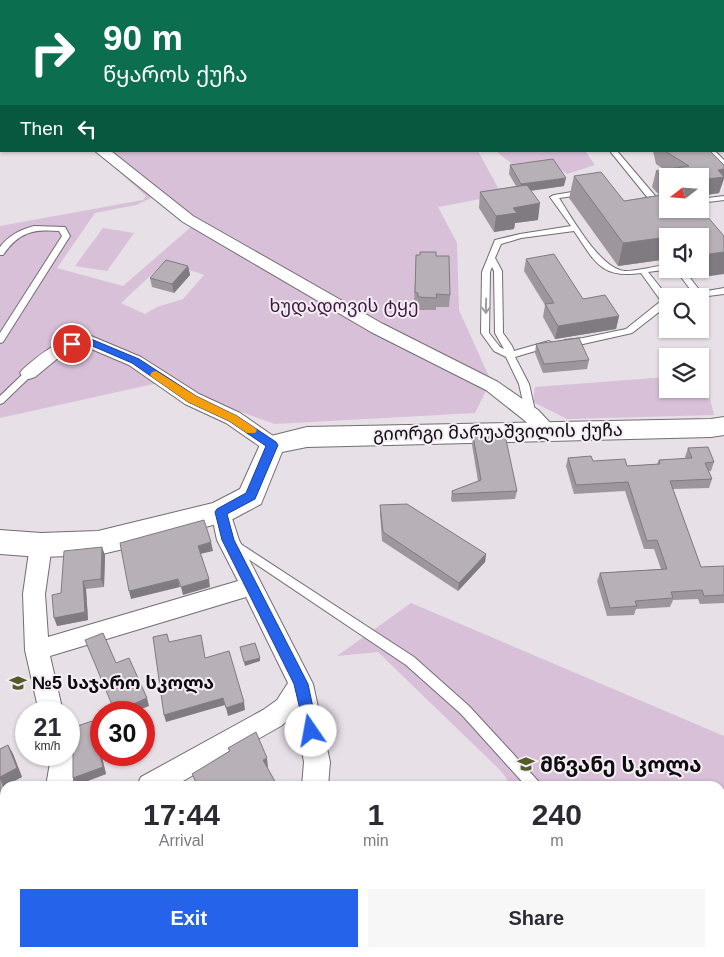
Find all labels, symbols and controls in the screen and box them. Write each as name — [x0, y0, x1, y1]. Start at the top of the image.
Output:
text: 90 m — [103, 18, 183, 57]
icon: right — [20, 20, 85, 85]
text: წყაროს ქუჩა — [103, 62, 248, 87]
icon: left — [73, 115, 101, 143]
text: Then — [20, 118, 63, 139]
north arrow — [659, 168, 709, 218]
map controls — [659, 168, 709, 398]
button: sound — [659, 228, 709, 278]
button: search — [659, 288, 709, 338]
park label: ხუდადოვის ტყე — [269, 296, 419, 317]
one-way arrow — [481, 298, 490, 314]
pin — [51, 323, 93, 365]
icon: arrive — [58, 330, 86, 358]
button: layers — [659, 348, 709, 398]
street label: გიორგი მარუაშვილის ქუჩა — [373, 420, 623, 445]
school or university icon: №5 საჯარო სკოლა — [8, 673, 28, 693]
place label: №5 საჯარო სკოლა — [32, 673, 214, 694]
speed limit sign: 30 — [90, 701, 155, 766]
position arrow — [284, 704, 336, 756]
text: 21 — [34, 713, 61, 741]
text: km/h — [34, 739, 61, 753]
place label: მწვანე სკოლა — [540, 753, 702, 778]
school or university icon: მწვანე სკოლა — [516, 754, 536, 774]
text: 17:44 — [143, 798, 220, 831]
text: 1 — [367, 798, 384, 831]
text: 240 — [532, 798, 582, 831]
text: Arrival — [159, 832, 204, 849]
text: min — [363, 832, 389, 849]
text: m — [550, 832, 563, 849]
button: Exit — [20, 889, 358, 947]
button: Share — [368, 889, 705, 947]

